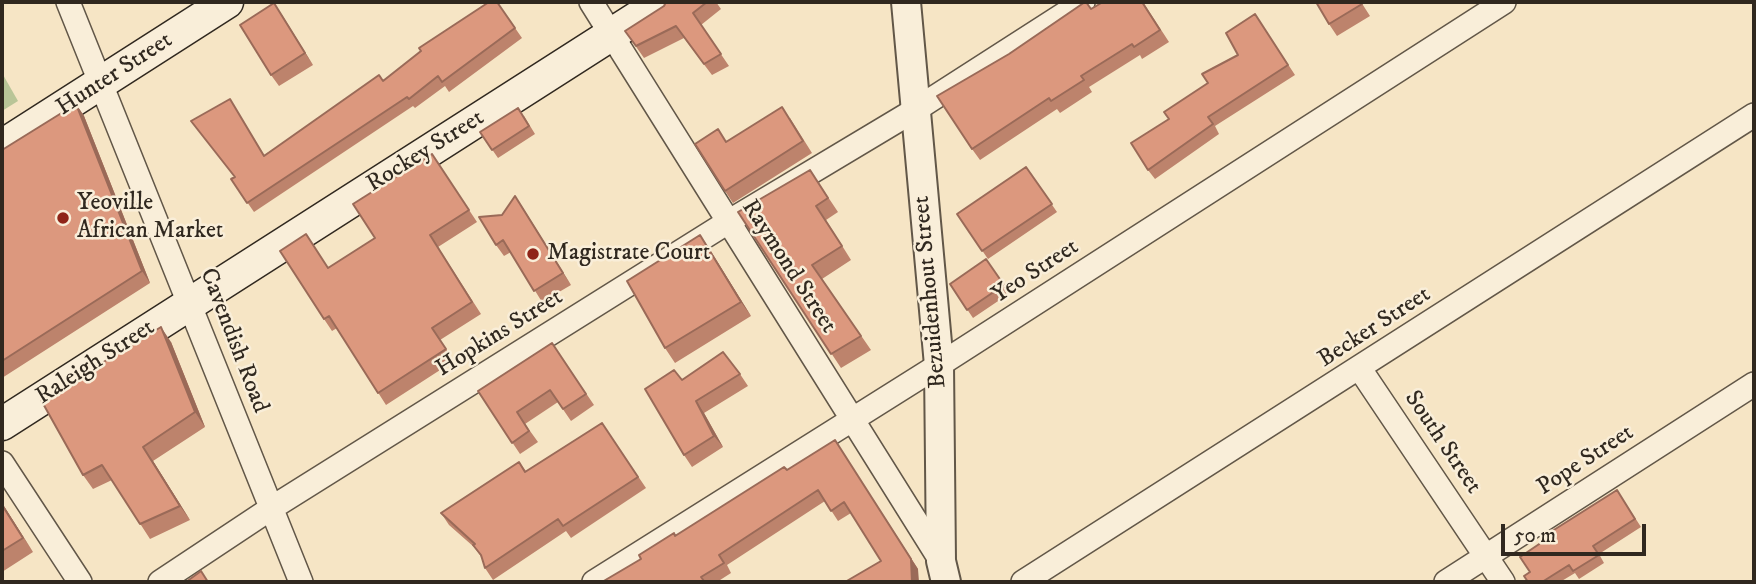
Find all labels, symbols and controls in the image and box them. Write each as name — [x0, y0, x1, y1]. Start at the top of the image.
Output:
street label: Hunter Street — [52, 27, 178, 123]
street label: Rockey Street — [362, 105, 490, 199]
place label: Yeoville African Market — [77, 190, 224, 246]
street label: Raymond Street — [734, 195, 842, 339]
street label: Bezuidenhout Street — [908, 195, 954, 389]
marker: Yeoville African Market — [55, 210, 71, 226]
street label: Yeo Street — [987, 233, 1085, 311]
place label: Magistrate Court — [547, 240, 710, 268]
marker: Magistrate Court — [525, 246, 541, 262]
street label: Cavendish Road — [192, 265, 274, 417]
street label: Becker Street — [1314, 281, 1436, 375]
street label: Hopkins Street — [431, 284, 569, 384]
street label: Raleigh Street — [31, 314, 161, 412]
street label: South Street — [1397, 386, 1487, 500]
street label: Pope Street — [1532, 419, 1640, 503]
scale bar — [1504, 510, 1649, 554]
text: 50 m — [1514, 523, 1556, 549]

